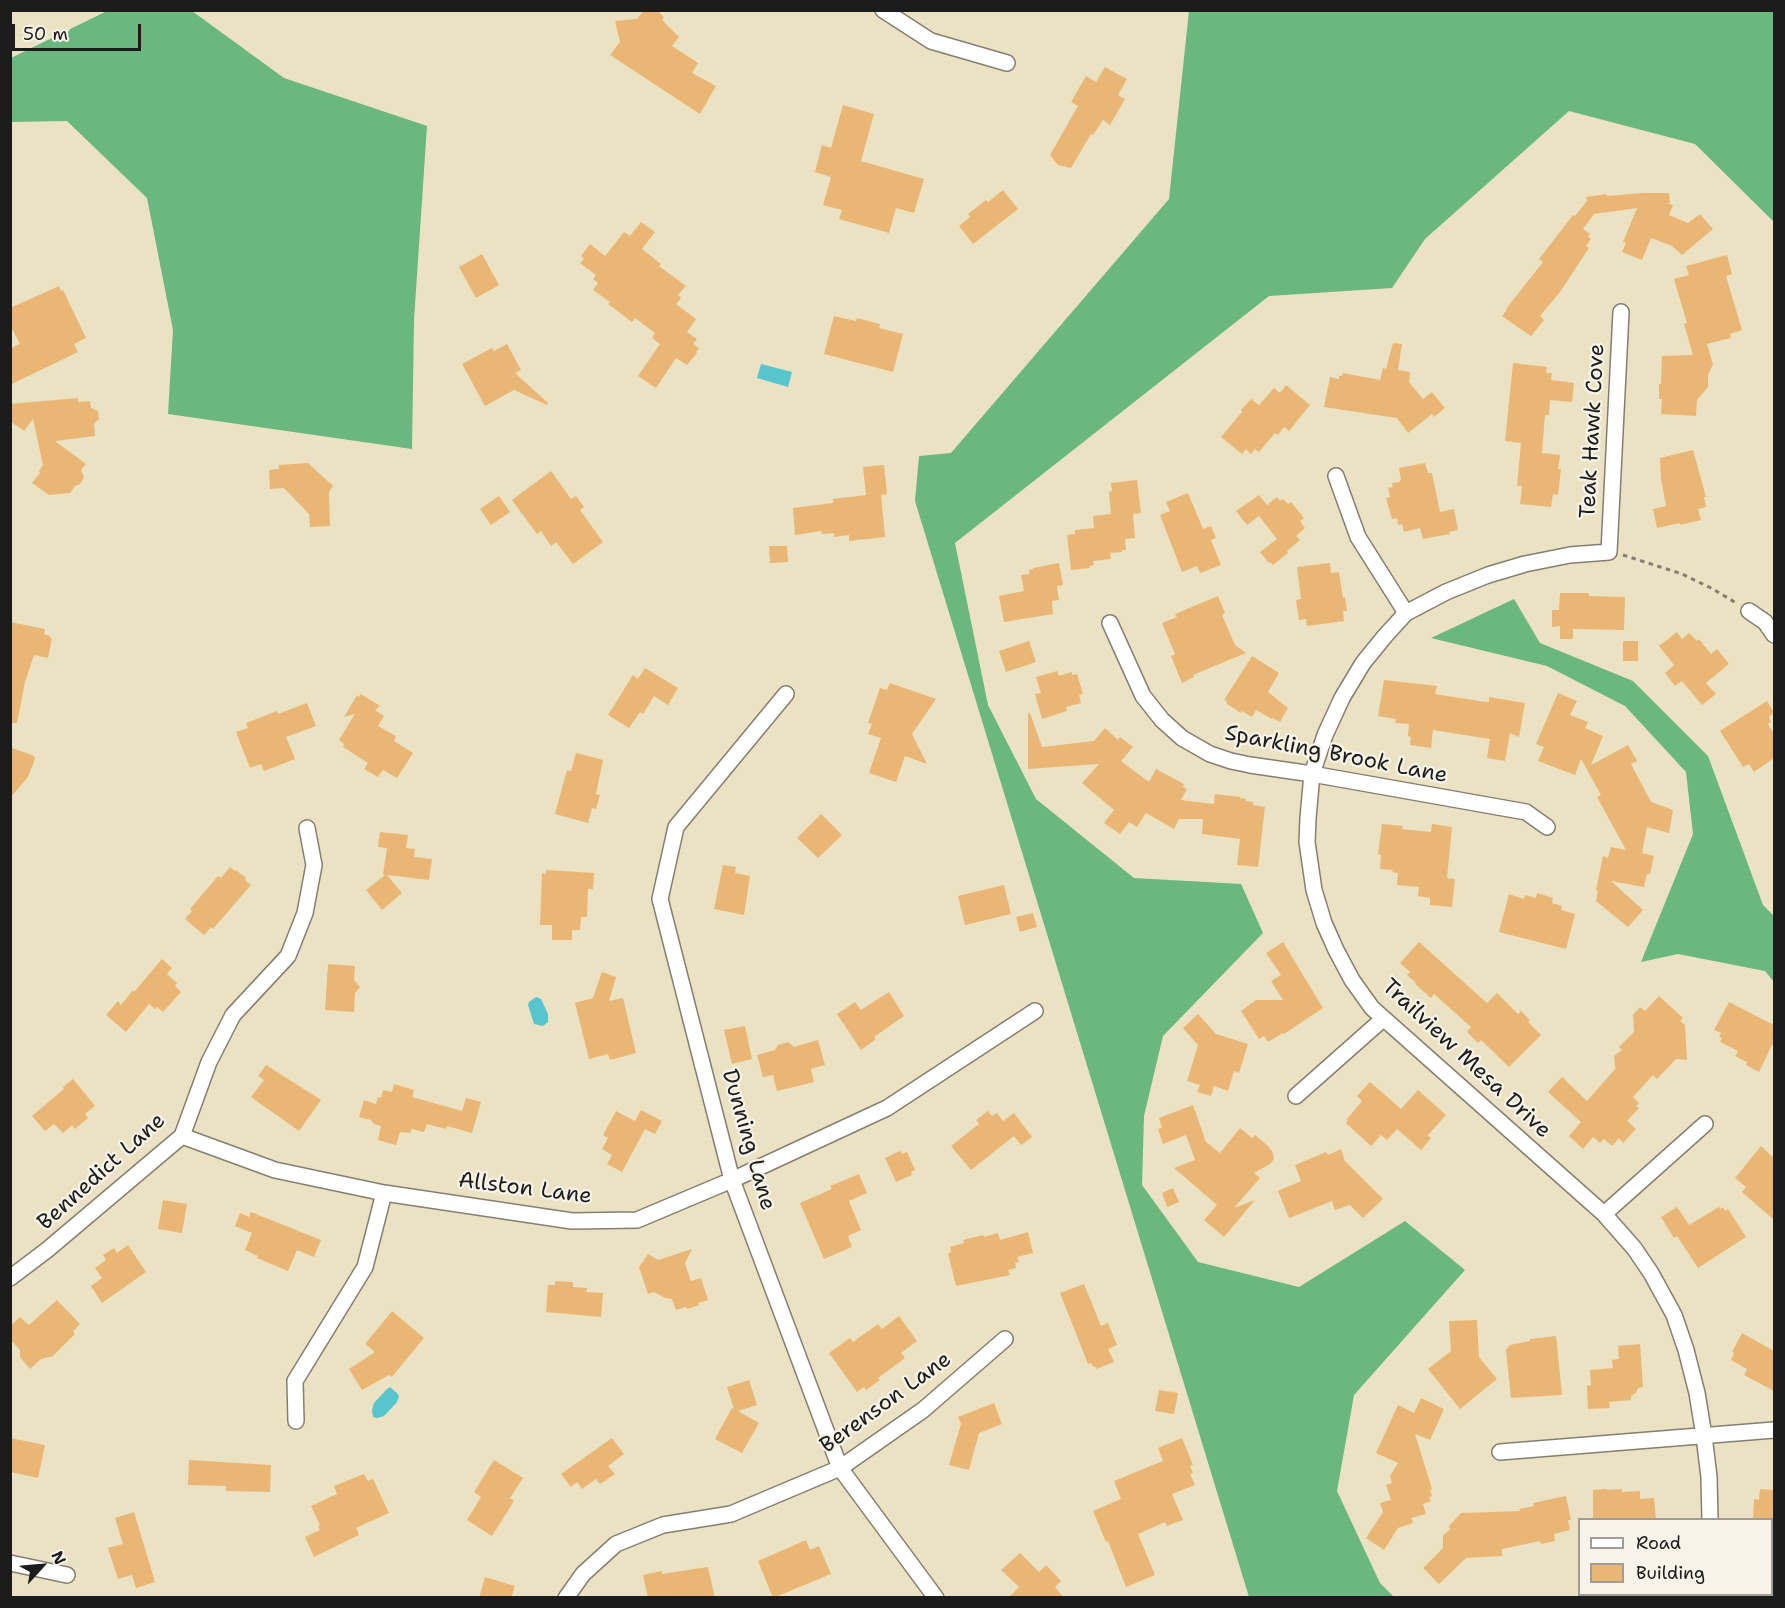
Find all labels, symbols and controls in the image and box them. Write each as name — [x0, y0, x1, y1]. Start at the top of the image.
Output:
scale bar — [15, 12, 144, 50]
text: 50 m — [23, 22, 68, 46]
street label: Teak Hawk Cove — [1575, 343, 1611, 519]
street label: Sparkling Brook Lane — [1223, 720, 1449, 790]
street label: Trailview Mesa Drive — [1376, 974, 1556, 1144]
street label: Dunning Lane — [715, 1067, 781, 1213]
street label: Bennedict Lane — [33, 1108, 171, 1236]
street label: Allston Lane — [457, 1168, 593, 1210]
street label: Berenson Lane — [815, 1347, 957, 1459]
legend — [1578, 1518, 1773, 1596]
text: Road — [1636, 1531, 1681, 1555]
north arrow — [12, 1536, 72, 1596]
text: N — [46, 1548, 71, 1568]
text: Building — [1636, 1561, 1705, 1585]

